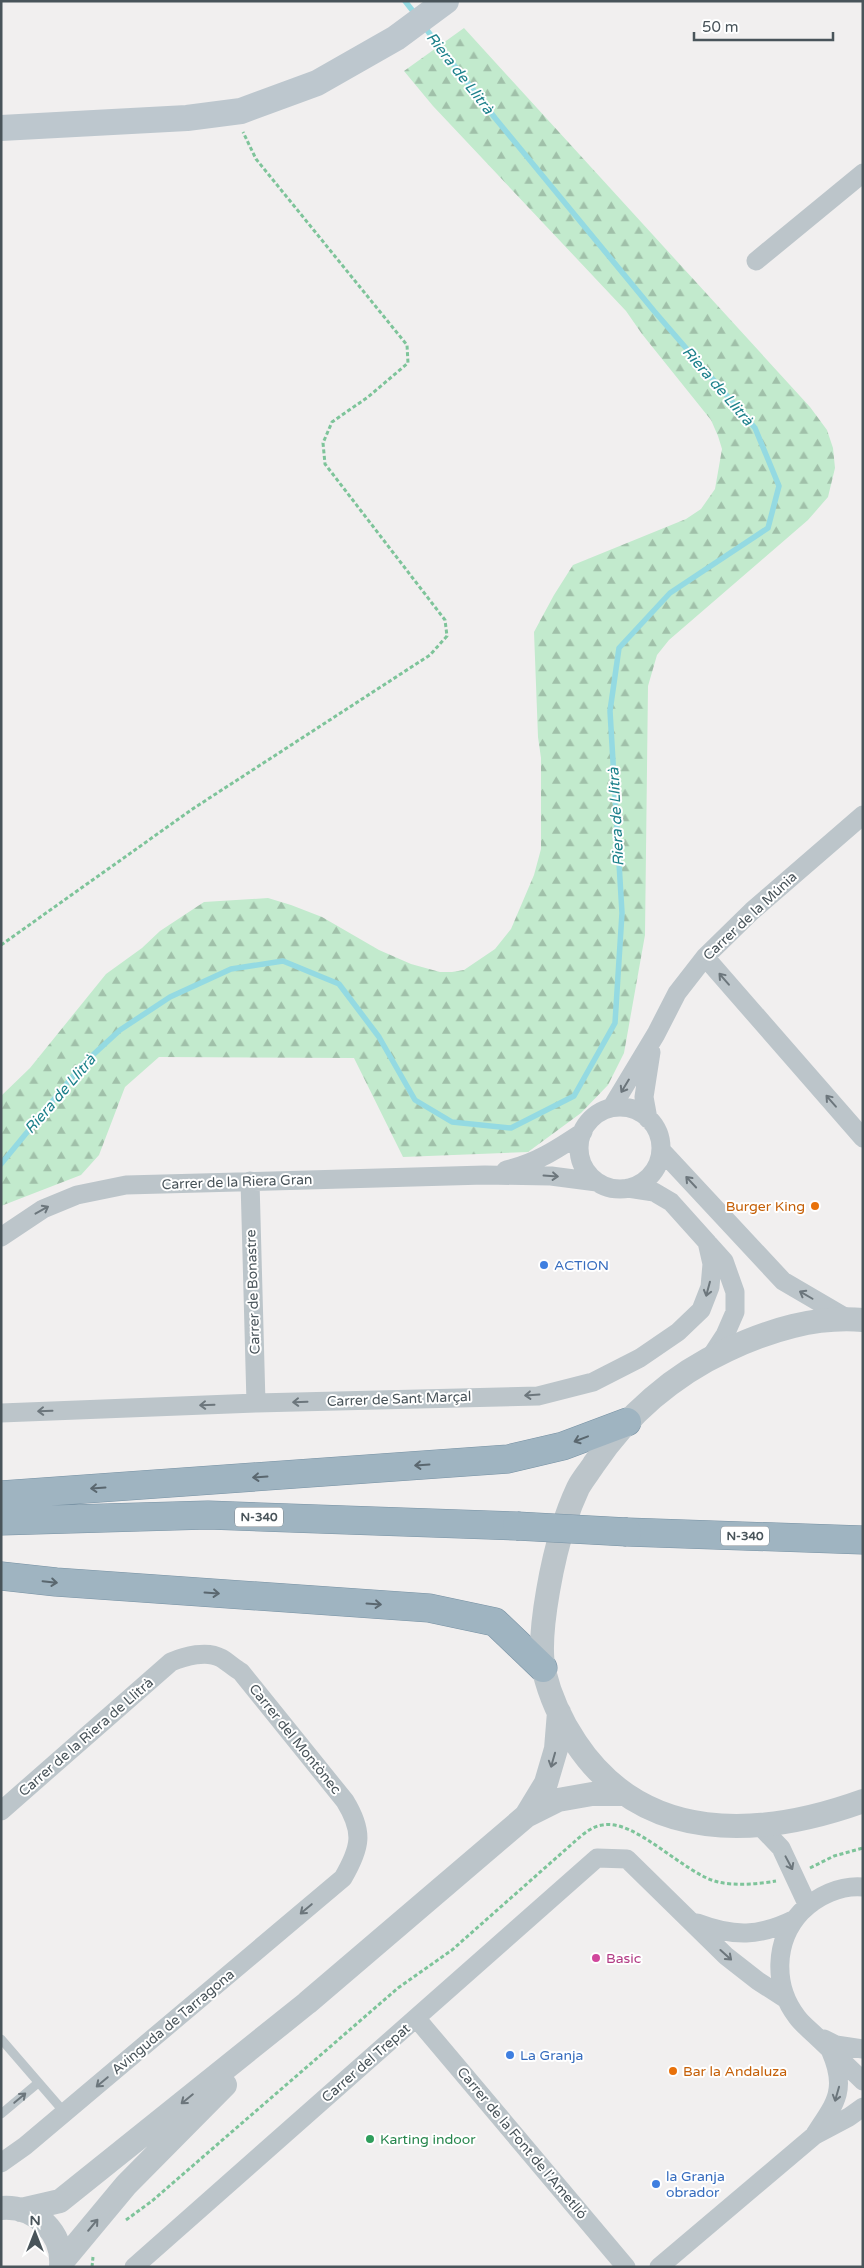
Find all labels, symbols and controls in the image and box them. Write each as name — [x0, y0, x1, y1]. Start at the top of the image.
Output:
scale bar — [694, 10, 833, 42]
text: 50 m — [702, 18, 739, 36]
water label: Riera de Llitrà — [422, 29, 498, 118]
water label: Riera de Llitrà — [679, 343, 758, 430]
water label: Riera de Llitrà — [604, 767, 628, 867]
street label: Carrer de la Múnia — [700, 868, 800, 964]
one-way arrow — [719, 973, 730, 986]
water label: Riera de Llitrà — [21, 1050, 100, 1137]
one-way arrow — [619, 1078, 629, 1092]
one-way arrow — [825, 1095, 836, 1108]
street label: Carrer de la Riera Gran — [161, 1171, 313, 1193]
one-way arrow — [543, 1172, 559, 1181]
one-way arrow — [685, 1175, 697, 1188]
place label: Burger King — [726, 1198, 805, 1215]
marker: Burger King — [809, 1200, 821, 1212]
one-way arrow — [35, 1205, 49, 1215]
street label: Carrer de Bonastre — [242, 1229, 264, 1355]
place label: ACTION — [554, 1257, 609, 1274]
marker: ACTION — [538, 1259, 550, 1271]
one-way arrow — [703, 1281, 712, 1297]
one-way arrow — [799, 1289, 814, 1299]
street label: Carrer de Sant Marçal — [326, 1388, 472, 1410]
one-way arrow — [525, 1391, 541, 1400]
one-way arrow — [292, 1397, 308, 1407]
one-way arrow — [199, 1400, 216, 1410]
one-way arrow — [37, 1406, 54, 1416]
one-way arrow — [574, 1435, 589, 1444]
one-way arrow — [414, 1461, 430, 1470]
one-way arrow — [252, 1472, 268, 1481]
one-way arrow — [90, 1484, 106, 1493]
road number: N-340 — [235, 1508, 283, 1526]
road number: N-340 — [721, 1526, 769, 1545]
one-way arrow — [41, 1577, 57, 1587]
one-way arrow — [203, 1589, 219, 1598]
one-way arrow — [366, 1600, 382, 1609]
street label: Carrer de la Riera de Llitrà — [15, 1674, 157, 1800]
street label: Carrer del Montònec — [245, 1680, 345, 1798]
one-way arrow — [547, 1752, 557, 1768]
one-way arrow — [784, 1855, 794, 1870]
one-way arrow — [300, 1904, 313, 1915]
one-way arrow — [720, 1949, 733, 1961]
place label: Basic — [606, 1950, 641, 1967]
marker: Basic — [590, 1952, 602, 1964]
street label: Avinguda de Tarragona — [108, 1966, 238, 2078]
street label: Carrer del Trepat — [318, 2020, 414, 2106]
place label: La Granja — [520, 2047, 583, 2064]
marker: La Granja — [504, 2049, 516, 2061]
place label: Bar la Andaluza — [683, 2063, 787, 2080]
street label: Carrer de la Font de l'Ametlló — [453, 2064, 591, 2222]
marker: Bar la Andaluza — [667, 2065, 679, 2077]
one-way arrow — [95, 2076, 108, 2088]
one-way arrow — [831, 2086, 841, 2102]
one-way arrow — [13, 2093, 26, 2104]
one-way arrow — [181, 2093, 194, 2104]
place label: Karting indoor — [380, 2131, 476, 2148]
marker: Karting indoor — [364, 2133, 376, 2145]
place label: la Granja obrador — [666, 2168, 725, 2201]
marker: la Granja obrador — [650, 2178, 662, 2190]
north arrow — [10, 2208, 60, 2258]
text: N — [29, 2212, 41, 2229]
one-way arrow — [87, 2218, 99, 2231]

